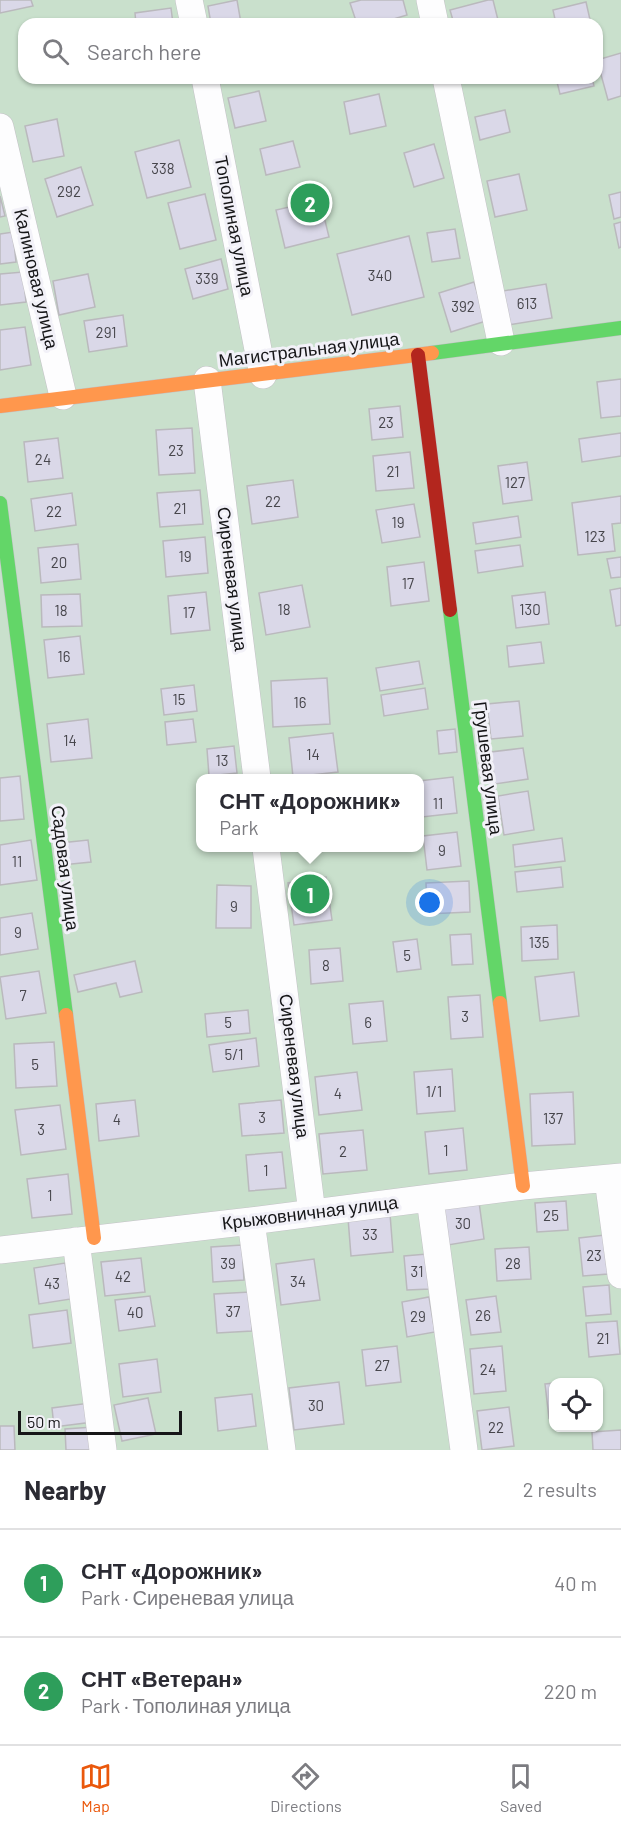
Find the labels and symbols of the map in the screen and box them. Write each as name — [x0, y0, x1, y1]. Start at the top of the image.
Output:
street label: Тополиная улица — [211, 154, 260, 299]
house number: 338 — [151, 159, 175, 177]
pin: 2 — [290, 180, 330, 226]
house number: 292 — [57, 182, 81, 200]
street label: Калиновая улица — [10, 207, 64, 352]
house number: 340 — [368, 266, 392, 284]
house number: 339 — [195, 269, 219, 287]
house number: 613 — [517, 294, 537, 312]
house number: 392 — [451, 297, 475, 315]
house number: 291 — [96, 323, 116, 341]
street label: Магистральная улица — [217, 327, 401, 371]
house number: 23 — [378, 413, 394, 431]
house number: 23 — [168, 441, 184, 459]
house number: 24 — [35, 450, 51, 468]
house number: 21 — [386, 462, 400, 480]
house number: 127 — [505, 473, 525, 491]
house number: 22 — [265, 492, 281, 510]
house number: 21 — [173, 499, 187, 517]
house number: 22 — [46, 502, 62, 520]
street label: Сиреневая улица — [213, 505, 253, 653]
house number: 19 — [391, 513, 405, 531]
house number: 123 — [585, 527, 605, 545]
house number: 19 — [178, 547, 192, 565]
house number: 20 — [51, 553, 67, 571]
house number: 17 — [402, 574, 414, 592]
house number: 18 — [277, 600, 291, 618]
house number: 130 — [519, 600, 541, 618]
house number: 18 — [54, 601, 68, 619]
house number: 17 — [183, 603, 195, 621]
house number: 16 — [58, 647, 70, 665]
house number: 15 — [173, 690, 185, 708]
house number: 16 — [294, 693, 306, 711]
street label: Грушевая улица — [470, 700, 508, 837]
house number: 14 — [63, 731, 77, 749]
house number: 14 — [306, 745, 320, 763]
house number: 13 — [216, 751, 228, 769]
house number: 11 — [433, 794, 443, 812]
street label: Садовая улица — [47, 804, 85, 933]
house number: 9 — [438, 841, 446, 859]
house number: 11 — [12, 852, 22, 870]
pin: 1 — [290, 872, 330, 916]
your location — [415, 888, 444, 917]
house number: 9 — [230, 897, 238, 915]
house number: 9 — [14, 923, 22, 941]
house number: 135 — [529, 933, 549, 951]
house number: 5 — [403, 946, 411, 964]
house number: 8 — [322, 956, 330, 974]
house number: 7 — [19, 986, 27, 1004]
street label: Сиреневая улица — [275, 992, 315, 1140]
house number: 3 — [461, 1007, 469, 1025]
house number: 5 — [224, 1013, 232, 1031]
house number: 6 — [364, 1013, 372, 1031]
house number: 5/1 — [225, 1045, 243, 1063]
house number: 5 — [31, 1055, 39, 1073]
house number: 1/1 — [426, 1082, 442, 1100]
house number: 4 — [334, 1084, 342, 1102]
house number: 3 — [258, 1108, 266, 1126]
house number: 137 — [543, 1109, 563, 1127]
house number: 4 — [113, 1110, 121, 1128]
house number: 3 — [37, 1120, 45, 1138]
house number: 1 — [443, 1141, 449, 1159]
house number: 2 — [339, 1142, 347, 1160]
house number: 1 — [263, 1161, 269, 1179]
house number: 1 — [47, 1186, 53, 1204]
street label: Крыжовничная улица — [221, 1190, 400, 1234]
house number: 25 — [543, 1206, 559, 1224]
house number: 30 — [455, 1214, 471, 1232]
house number: 33 — [362, 1225, 378, 1243]
house number: 23 — [586, 1246, 602, 1264]
house number: 39 — [220, 1254, 236, 1272]
house number: 28 — [505, 1254, 521, 1272]
house number: 31 — [411, 1262, 423, 1280]
house number: 42 — [115, 1267, 131, 1285]
house number: 34 — [290, 1272, 306, 1290]
house number: 43 — [44, 1274, 60, 1292]
house number: 37 — [226, 1302, 240, 1320]
house number: 40 — [127, 1303, 143, 1321]
house number: 26 — [475, 1306, 491, 1324]
house number: 29 — [410, 1307, 426, 1325]
house number: 21 — [596, 1329, 610, 1347]
house number: 27 — [374, 1356, 390, 1374]
house number: 24 — [480, 1360, 496, 1378]
house number: 30 — [308, 1396, 324, 1414]
scale bar — [18, 1408, 182, 1436]
house number: 22 — [488, 1418, 504, 1436]

